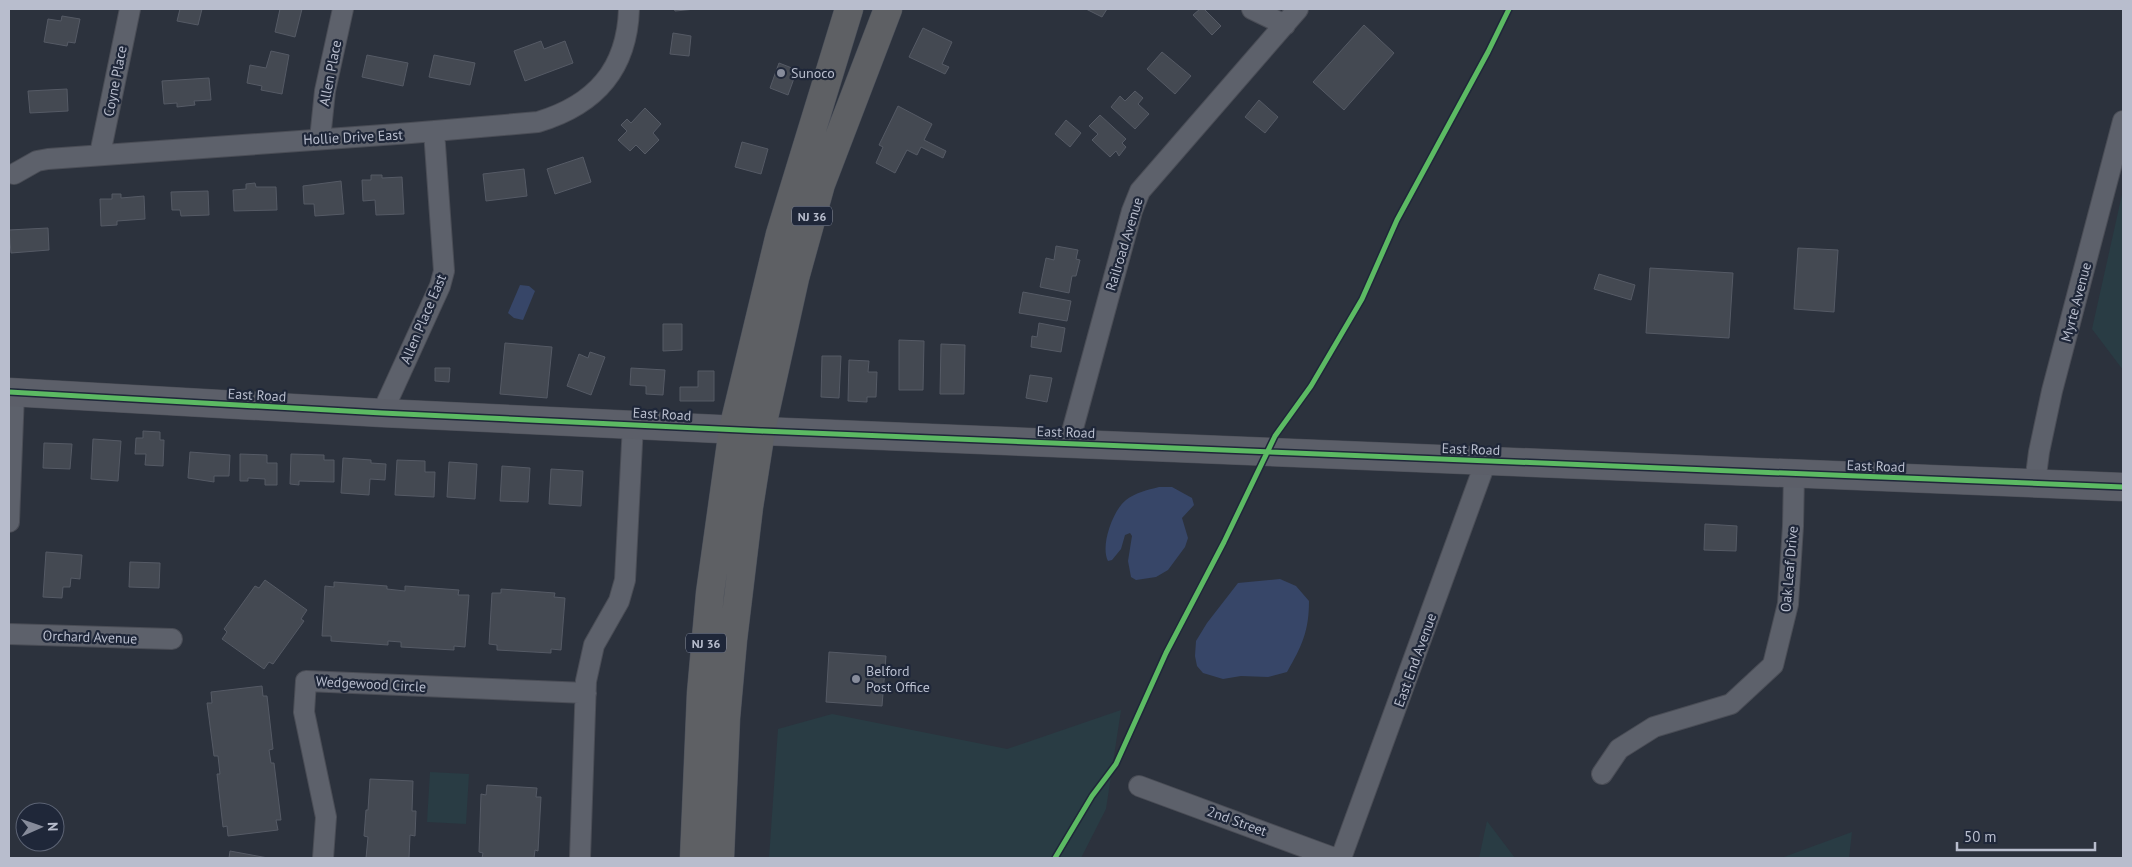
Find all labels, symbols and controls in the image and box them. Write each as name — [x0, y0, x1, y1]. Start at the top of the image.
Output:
street label: Allen Place — [315, 38, 345, 108]
street label: Coyne Place — [99, 44, 131, 118]
place label: Sunoco — [791, 64, 835, 82]
marker: Sunoco — [775, 67, 787, 79]
street label: Hollie Drive East — [303, 125, 404, 149]
street label: Railroad Avenue — [1101, 195, 1147, 293]
road number: NJ 36 — [792, 207, 832, 226]
street label: Myrte Avenue — [2057, 260, 2095, 344]
street label: Allen Place East — [396, 271, 450, 367]
street label: East Road — [227, 384, 287, 406]
street label: East Road — [632, 403, 692, 425]
street label: East Road — [1036, 422, 1096, 442]
street label: East Road — [1441, 439, 1501, 459]
street label: East Road — [1846, 456, 1906, 476]
street label: Oak Leaf Drive — [1776, 525, 1802, 613]
street label: East End Avenue — [1390, 611, 1440, 709]
street label: Orchard Avenue — [42, 626, 138, 648]
road number: NJ 36 — [686, 634, 726, 652]
place label: Belford Post Office — [866, 662, 930, 696]
street label: Wedgewood Circle — [315, 672, 427, 696]
marker: Belford Post Office — [850, 673, 862, 685]
north arrow — [15, 802, 65, 852]
street label: 2nd Street — [1205, 802, 1270, 840]
scale bar — [1957, 820, 2094, 852]
text: N — [44, 822, 62, 831]
text: 50 m — [1964, 827, 1997, 846]

